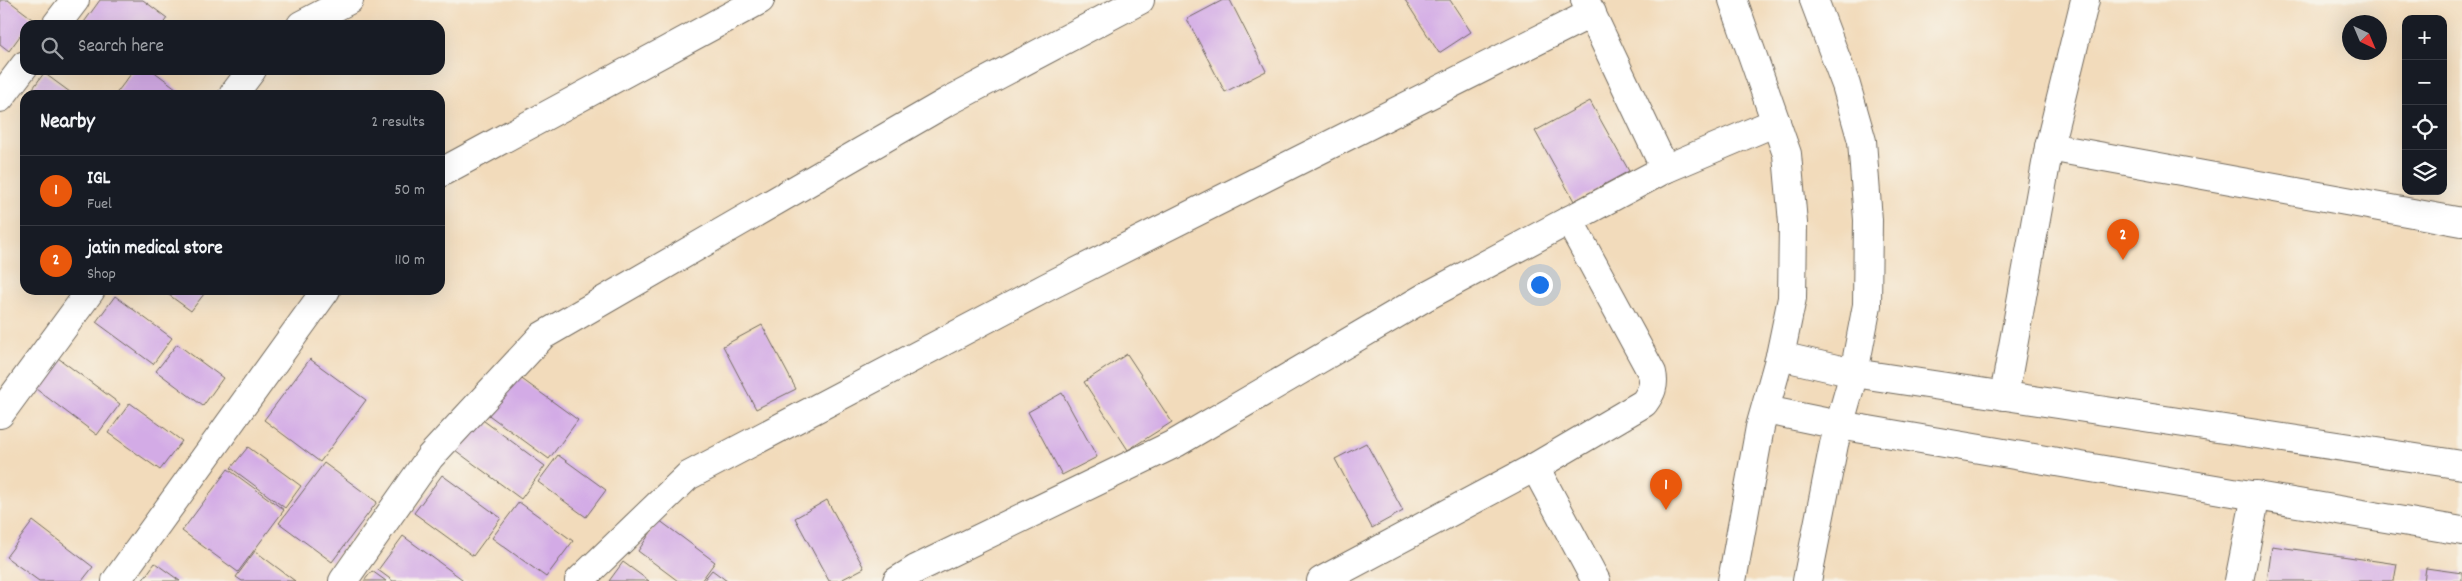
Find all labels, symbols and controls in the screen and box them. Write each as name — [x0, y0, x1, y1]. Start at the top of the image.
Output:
north arrow — [2342, 15, 2387, 60]
map controls — [2402, 15, 2447, 195]
button: + — [2402, 15, 2447, 60]
search box — [20, 20, 445, 75]
icon: search — [38, 34, 66, 62]
text: Search here — [78, 34, 164, 61]
button: − — [2402, 60, 2447, 105]
button: locate — [2402, 105, 2447, 150]
text: Nearby — [40, 108, 95, 138]
text: 2 results — [371, 111, 425, 134]
button: layers — [2402, 150, 2447, 195]
text: IGL — [87, 166, 110, 193]
text: 1 — [54, 179, 58, 202]
text: 50 m — [394, 179, 425, 202]
text: Fuel — [87, 193, 112, 216]
pin: 2 — [2107, 219, 2139, 260]
text: jatin medical store — [87, 236, 223, 263]
text: 2 — [53, 249, 60, 272]
text: 110 m — [395, 249, 425, 272]
text: Shop — [87, 263, 116, 286]
your location — [1527, 272, 1553, 298]
pin: 1 — [1650, 469, 1682, 510]

